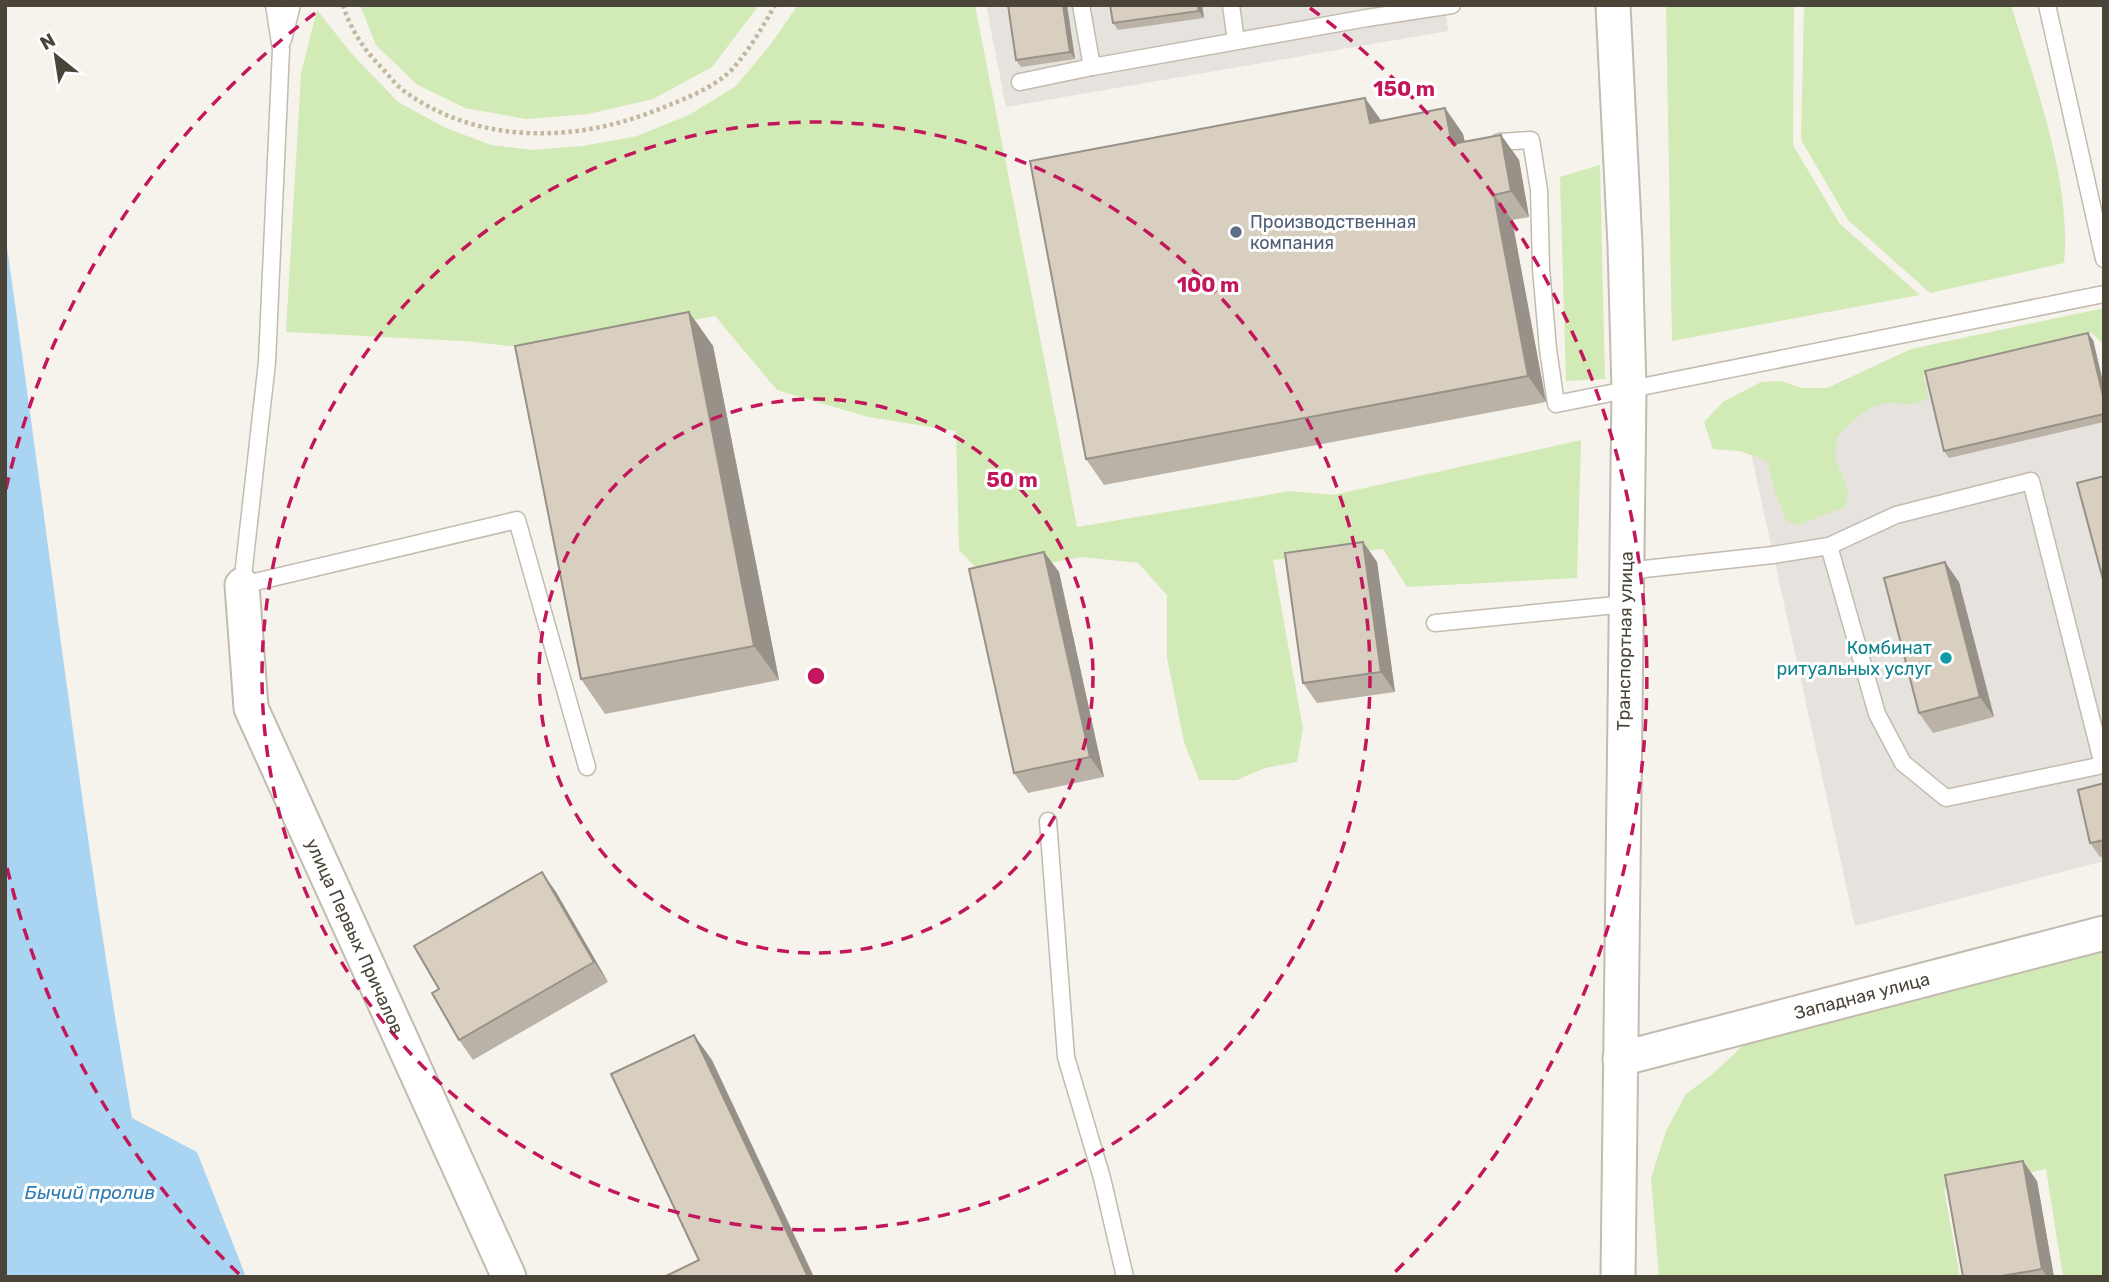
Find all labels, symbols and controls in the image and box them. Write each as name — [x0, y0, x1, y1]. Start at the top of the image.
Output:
north arrow — [21, 21, 91, 91]
text: N — [36, 28, 59, 55]
text: 150 m — [1373, 76, 1435, 101]
place label: Производственная компания — [1250, 211, 1416, 254]
marker: Производственная компания — [1228, 224, 1244, 240]
text: 100 m — [1177, 272, 1239, 297]
text: 50 m — [986, 467, 1038, 492]
street label: Транспортная улица — [1612, 551, 1638, 731]
place label: Комбинат ритуальных услуг — [1776, 637, 1932, 680]
marker: Комбинат ритуальных услуг — [1938, 650, 1954, 666]
centre of rings — [804, 664, 828, 688]
street label: улица Первых Причалов — [301, 835, 408, 1037]
street label: Западная улица — [1792, 968, 1932, 1024]
water label: Бычий пролив — [25, 1181, 155, 1204]

